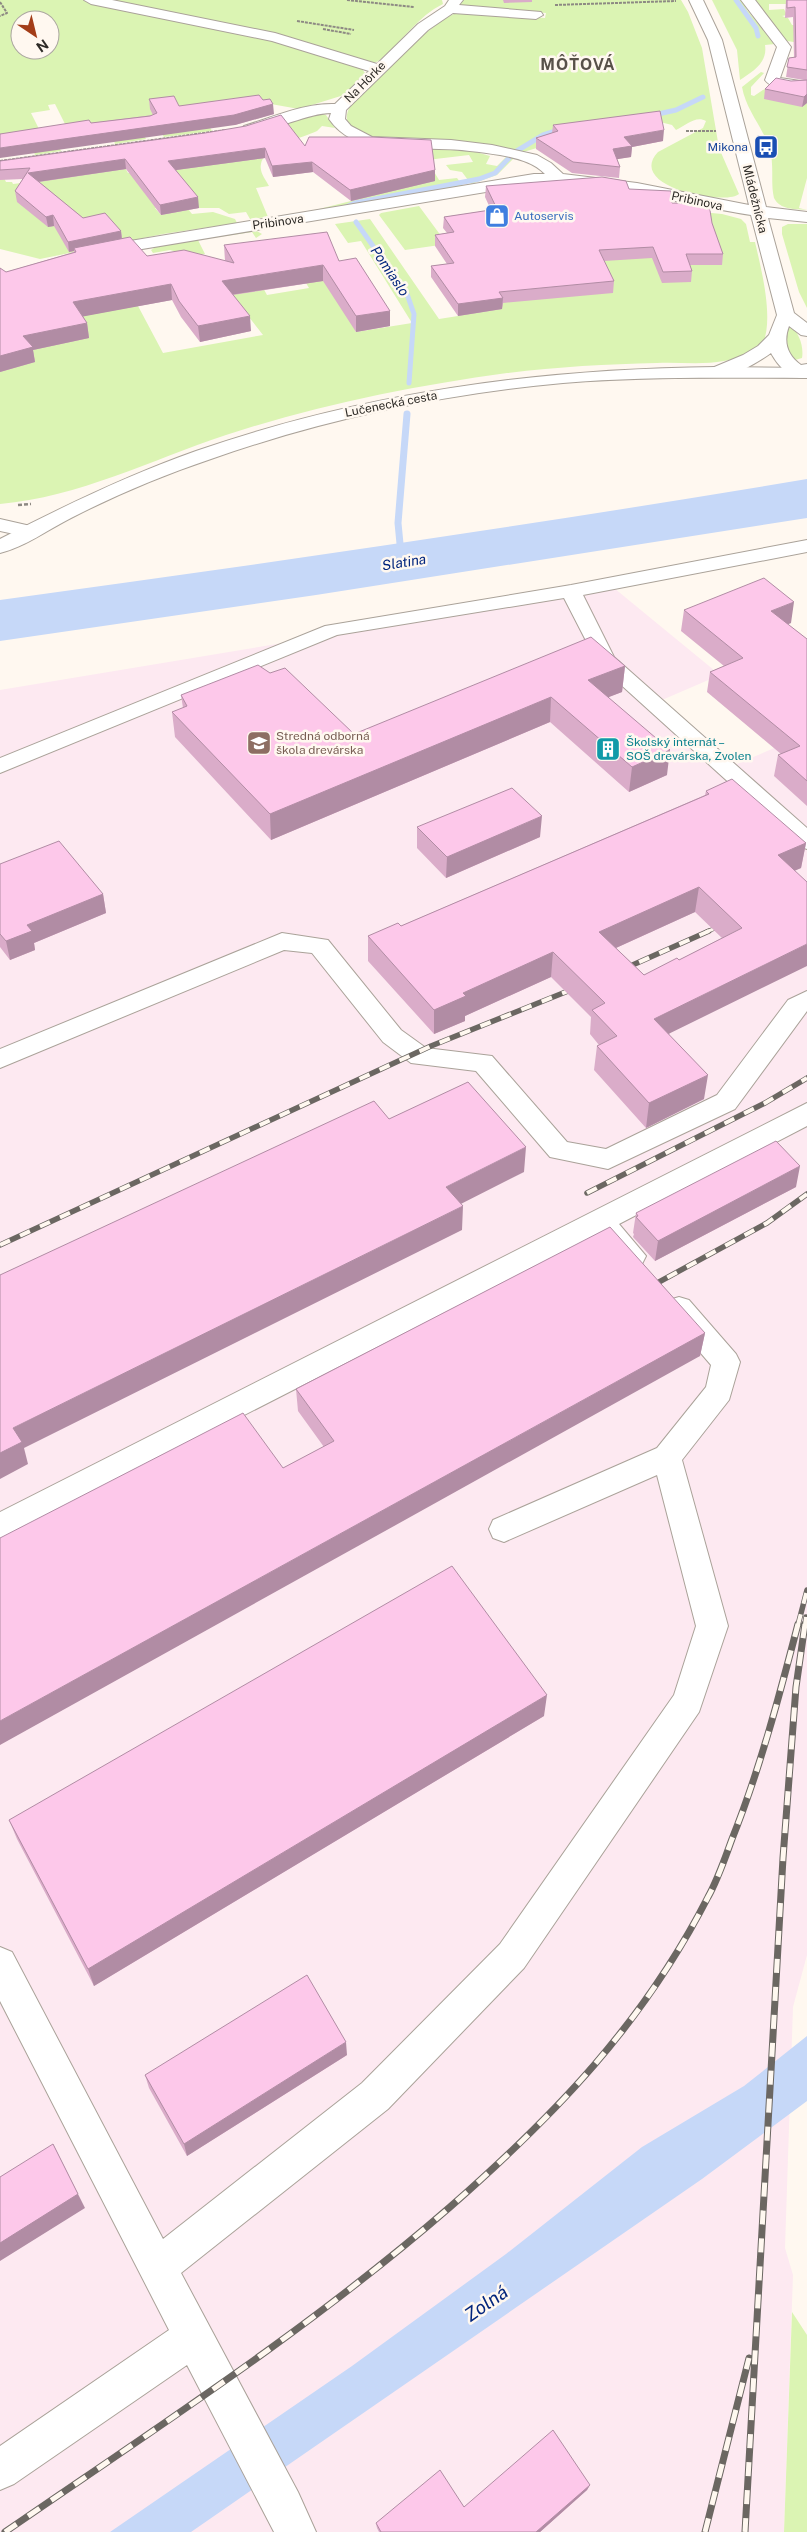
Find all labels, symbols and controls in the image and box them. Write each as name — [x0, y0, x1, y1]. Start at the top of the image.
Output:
north arrow — [10, 10, 60, 60]
text: N — [33, 36, 52, 55]
district label: MÔŤOVÁ — [540, 54, 616, 74]
street label: Na Hôrke — [342, 58, 389, 105]
bus stop icon: Mikona — [753, 134, 779, 160]
place label: Mikona — [708, 140, 748, 154]
street label: Mládežnícka — [740, 163, 770, 235]
street label: Pribinova — [670, 189, 724, 213]
shop icon: Autoservis — [484, 203, 510, 229]
place label: Autoservis — [514, 209, 573, 223]
street label: Pribinova — [251, 211, 305, 233]
water label: Pomiaslo — [368, 243, 413, 299]
street label: Lučenecká cesta — [344, 388, 438, 420]
water label: Slatina — [381, 551, 427, 573]
place label: Stredná odborná škola drevárska — [276, 729, 370, 757]
school or university icon: Stredná odborná škola drevárska — [246, 730, 272, 756]
place label: Školský internát – SOŠ drevárska, Zvolen — [626, 735, 752, 763]
building icon: Školský internát – SOŠ drevárska, Zvolen — [595, 736, 621, 762]
water label: Zolná — [460, 2280, 512, 2326]

